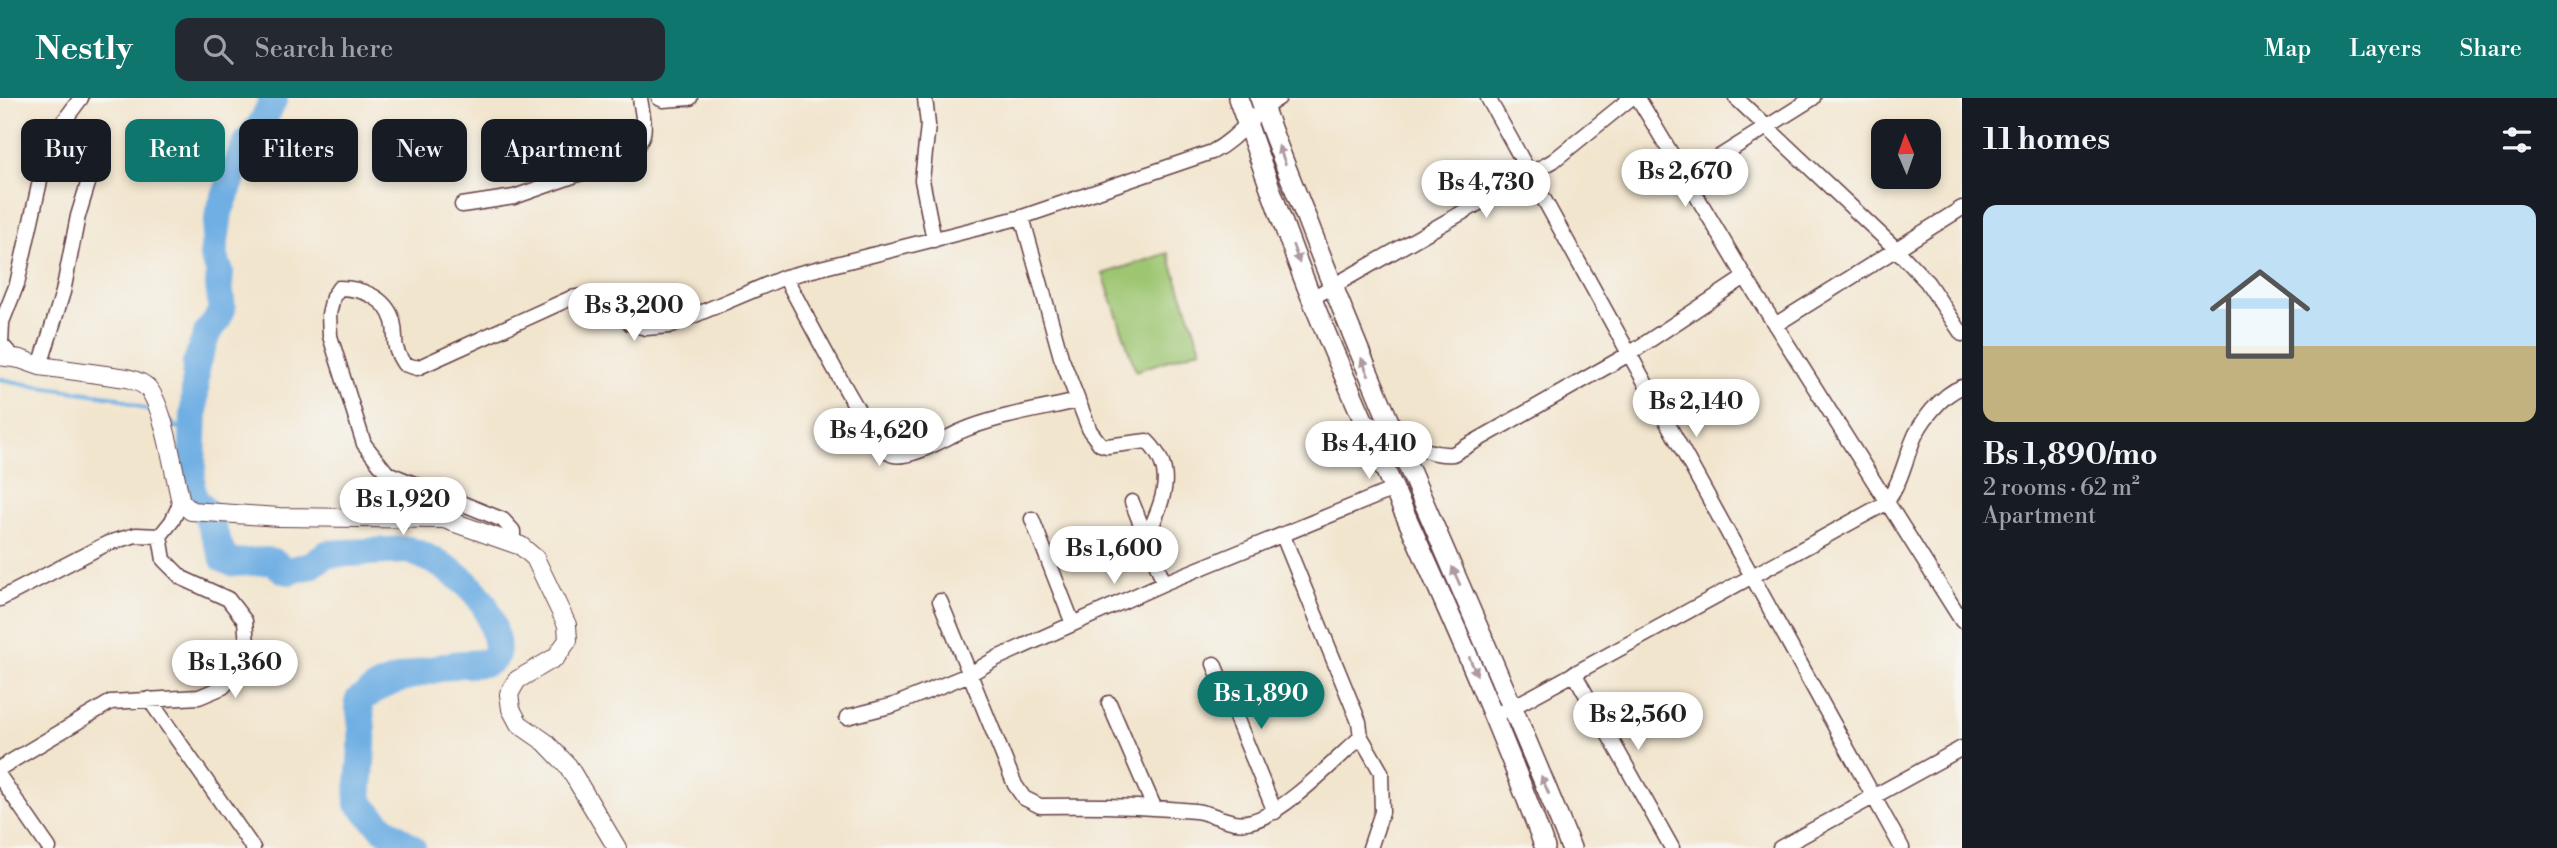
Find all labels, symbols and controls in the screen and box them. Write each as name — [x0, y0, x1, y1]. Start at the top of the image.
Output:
search box — [175, 18, 665, 81]
text: Nestly — [35, 29, 133, 70]
icon: search — [199, 30, 237, 68]
text: Search here — [255, 33, 393, 65]
text: Map — [2264, 34, 2311, 64]
text: Layers — [2349, 34, 2421, 64]
text: Share — [2459, 34, 2522, 64]
chip: Buy — [21, 119, 111, 182]
chip: Rent — [125, 119, 225, 182]
chip: Filters — [239, 119, 358, 182]
chip: New — [372, 119, 467, 182]
chip: Apartment — [481, 119, 647, 182]
north arrow — [1871, 119, 1941, 189]
map controls — [1871, 119, 1941, 189]
text: 11 homes — [1983, 121, 2110, 159]
icon: filters — [2498, 121, 2536, 159]
one-way arrow — [1276, 145, 1287, 166]
pin: Bs 2,670 — [1613, 150, 1757, 209]
text: Bs 2,670 — [1637, 158, 1733, 186]
pin: Bs 4,730 — [1414, 160, 1558, 220]
text: Bs 4,730 — [1437, 169, 1535, 197]
one-way arrow — [1290, 244, 1301, 265]
icon: home — [2197, 251, 2323, 377]
pin: Bs 3,200 — [562, 284, 706, 343]
text: Bs 3,200 — [584, 292, 684, 320]
one-way arrow — [1360, 356, 1371, 377]
pin: Bs 2,140 — [1624, 380, 1768, 439]
text: Bs 2,140 — [1649, 388, 1743, 416]
pin: Bs 4,620 — [807, 408, 951, 468]
text: Bs 4,620 — [830, 417, 928, 445]
pin: Bs 4,410 — [1297, 422, 1441, 481]
text: Bs 4,410 — [1321, 430, 1417, 458]
text: Bs 1,890/mo — [1983, 436, 2158, 474]
text: 2 rooms · 62 m² — [1983, 474, 2140, 502]
pin: Bs 1,920 — [331, 478, 475, 537]
text: Bs 1,920 — [356, 486, 450, 514]
text: Apartment — [1983, 502, 2096, 530]
pin: Bs 1,600 — [1042, 526, 1186, 586]
text: Bs 1,600 — [1065, 535, 1163, 563]
one-way arrow — [1450, 565, 1461, 586]
pin: Bs 1,360 — [163, 640, 307, 700]
text: Bs 1,360 — [188, 649, 282, 677]
one-way arrow — [1467, 655, 1478, 676]
pin: Bs 1,890 — [1189, 672, 1333, 731]
text: Bs 1,890 — [1213, 680, 1309, 708]
pin: Bs 2,560 — [1566, 692, 1710, 752]
text: Bs 2,560 — [1589, 701, 1687, 729]
one-way arrow — [1539, 775, 1551, 795]

